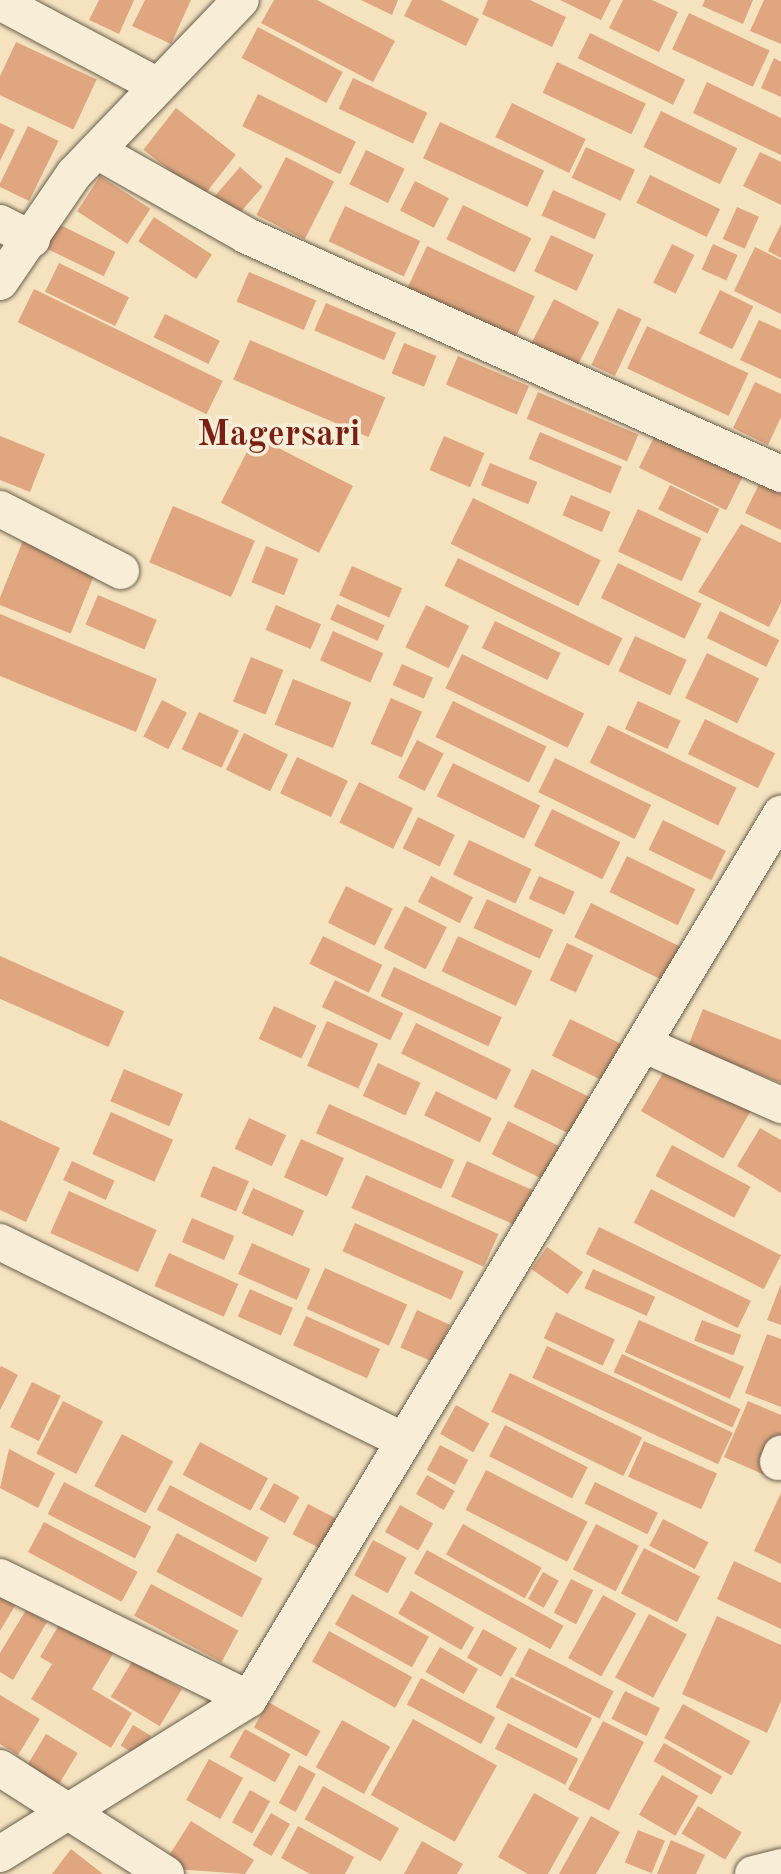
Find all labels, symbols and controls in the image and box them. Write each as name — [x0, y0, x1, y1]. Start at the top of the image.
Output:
district label: Magersari — [198, 415, 360, 459]

